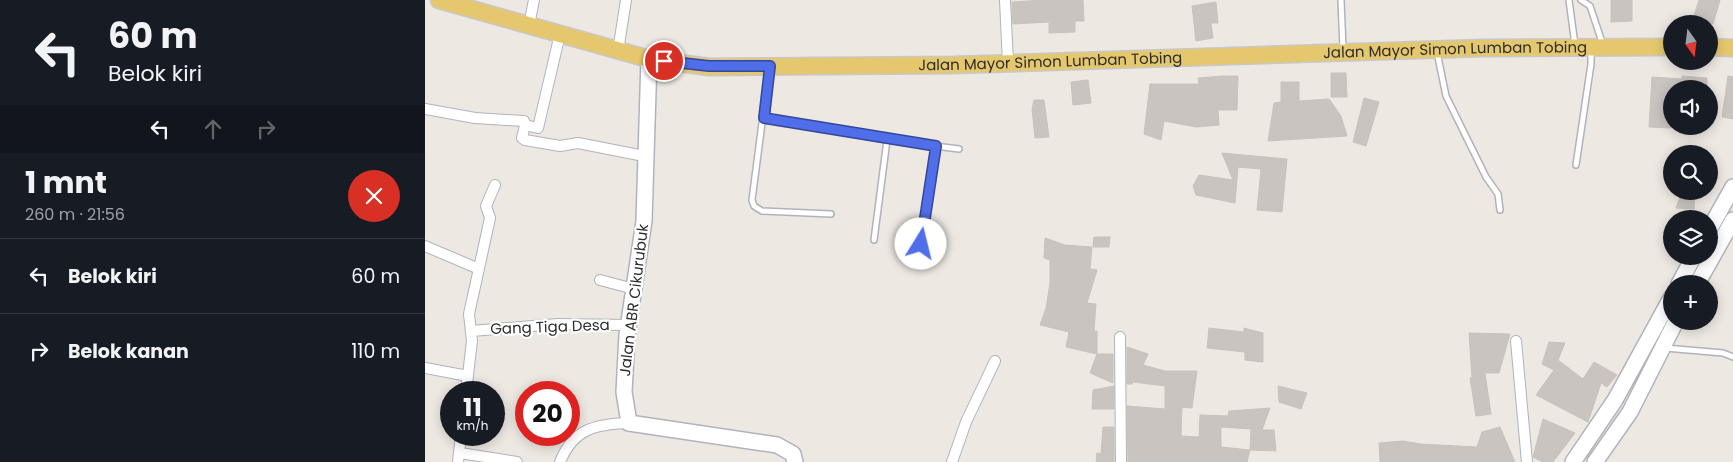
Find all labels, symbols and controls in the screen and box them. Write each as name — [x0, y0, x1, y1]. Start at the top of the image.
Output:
text: 60 m — [108, 11, 198, 60]
north arrow — [1663, 15, 1717, 70]
map controls — [1663, 15, 1718, 330]
icon: left — [25, 20, 90, 85]
street label: Jalan Mayor Simon Lumban Tobing — [1323, 36, 1587, 63]
pin — [643, 40, 685, 82]
icon: arrive — [650, 47, 678, 75]
street label: Jalan Mayor Simon Lumban Tobing — [918, 47, 1183, 75]
text: Belok kiri — [108, 58, 202, 89]
button: sound — [1663, 80, 1718, 135]
icon: left — [146, 115, 174, 143]
icon: ahead — [199, 115, 227, 143]
icon: right — [252, 115, 280, 143]
button: search — [1663, 145, 1718, 200]
text: 1 mnt — [25, 161, 107, 204]
button: close — [348, 170, 400, 222]
text: 260 m · 21:56 — [25, 203, 125, 226]
button: layers — [1663, 210, 1718, 265]
position arrow — [894, 217, 946, 269]
street label: Jalan ABR Cikurubuk — [614, 222, 653, 377]
icon: left — [25, 262, 53, 290]
text: Belok kiri — [68, 263, 157, 290]
text: 60 m — [351, 263, 400, 290]
button: + — [1663, 275, 1718, 330]
street label: Gang Tiga Desa — [490, 314, 610, 339]
icon: right — [25, 337, 53, 365]
text: Belok kanan — [68, 338, 189, 365]
text: 110 m — [351, 338, 400, 365]
speed limit sign: 20 — [515, 381, 580, 446]
text: 11 — [463, 390, 482, 425]
text: km/h — [457, 417, 488, 434]

